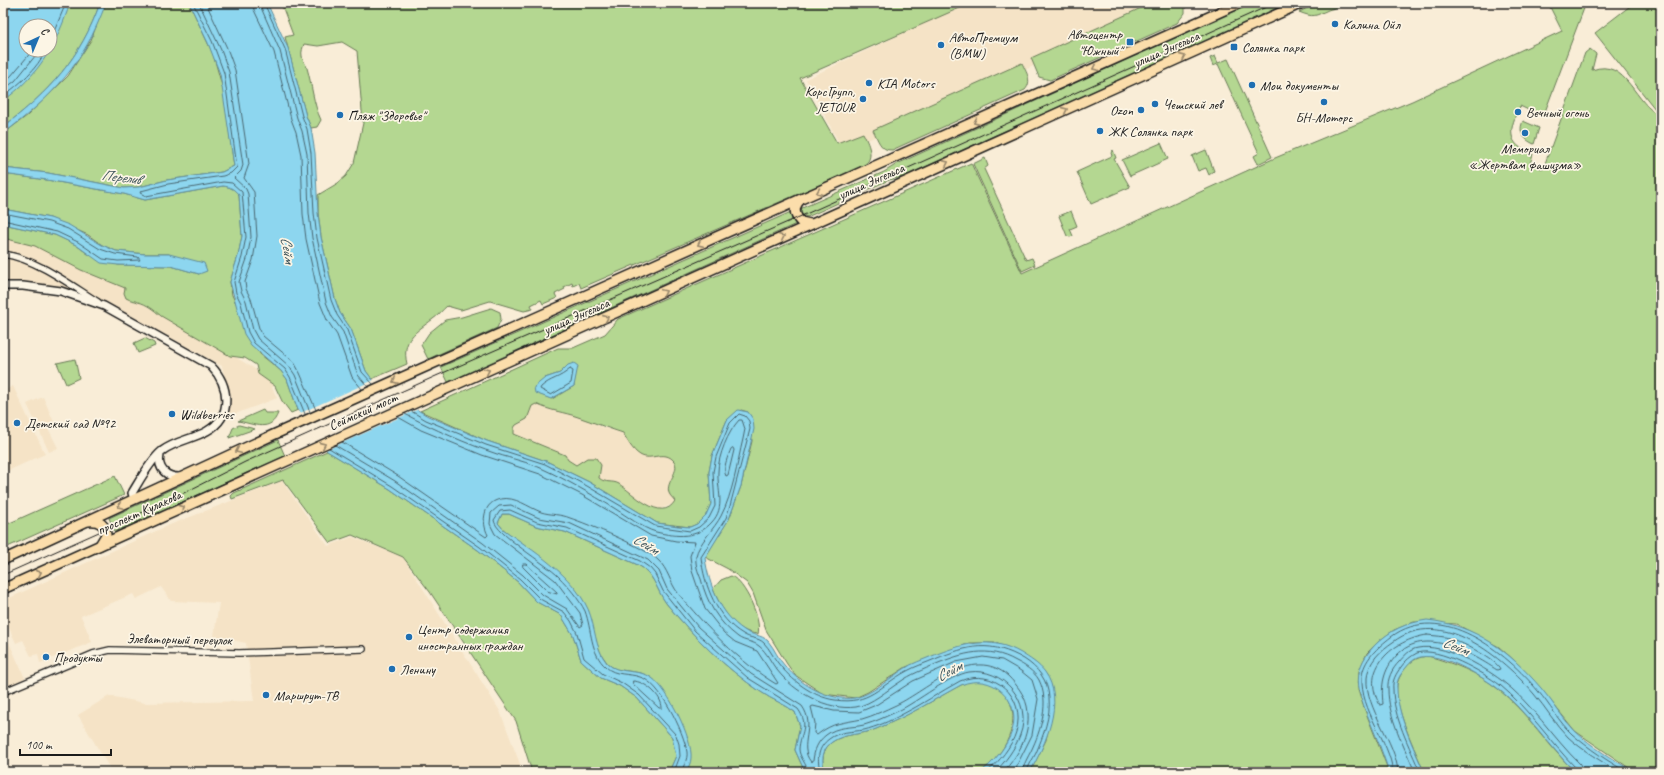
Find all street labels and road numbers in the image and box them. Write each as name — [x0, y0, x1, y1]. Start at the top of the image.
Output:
street label: улица Энгельса — [1130, 27, 1203, 72]
street label: улица Энгельса — [835, 159, 908, 204]
street label: улица Энгельса — [540, 294, 613, 339]
street label: Сеймский мост — [326, 388, 401, 434]
street label: проспект Кулакова — [95, 486, 185, 539]
street label: Элеваторный переулок — [126, 630, 233, 649]

